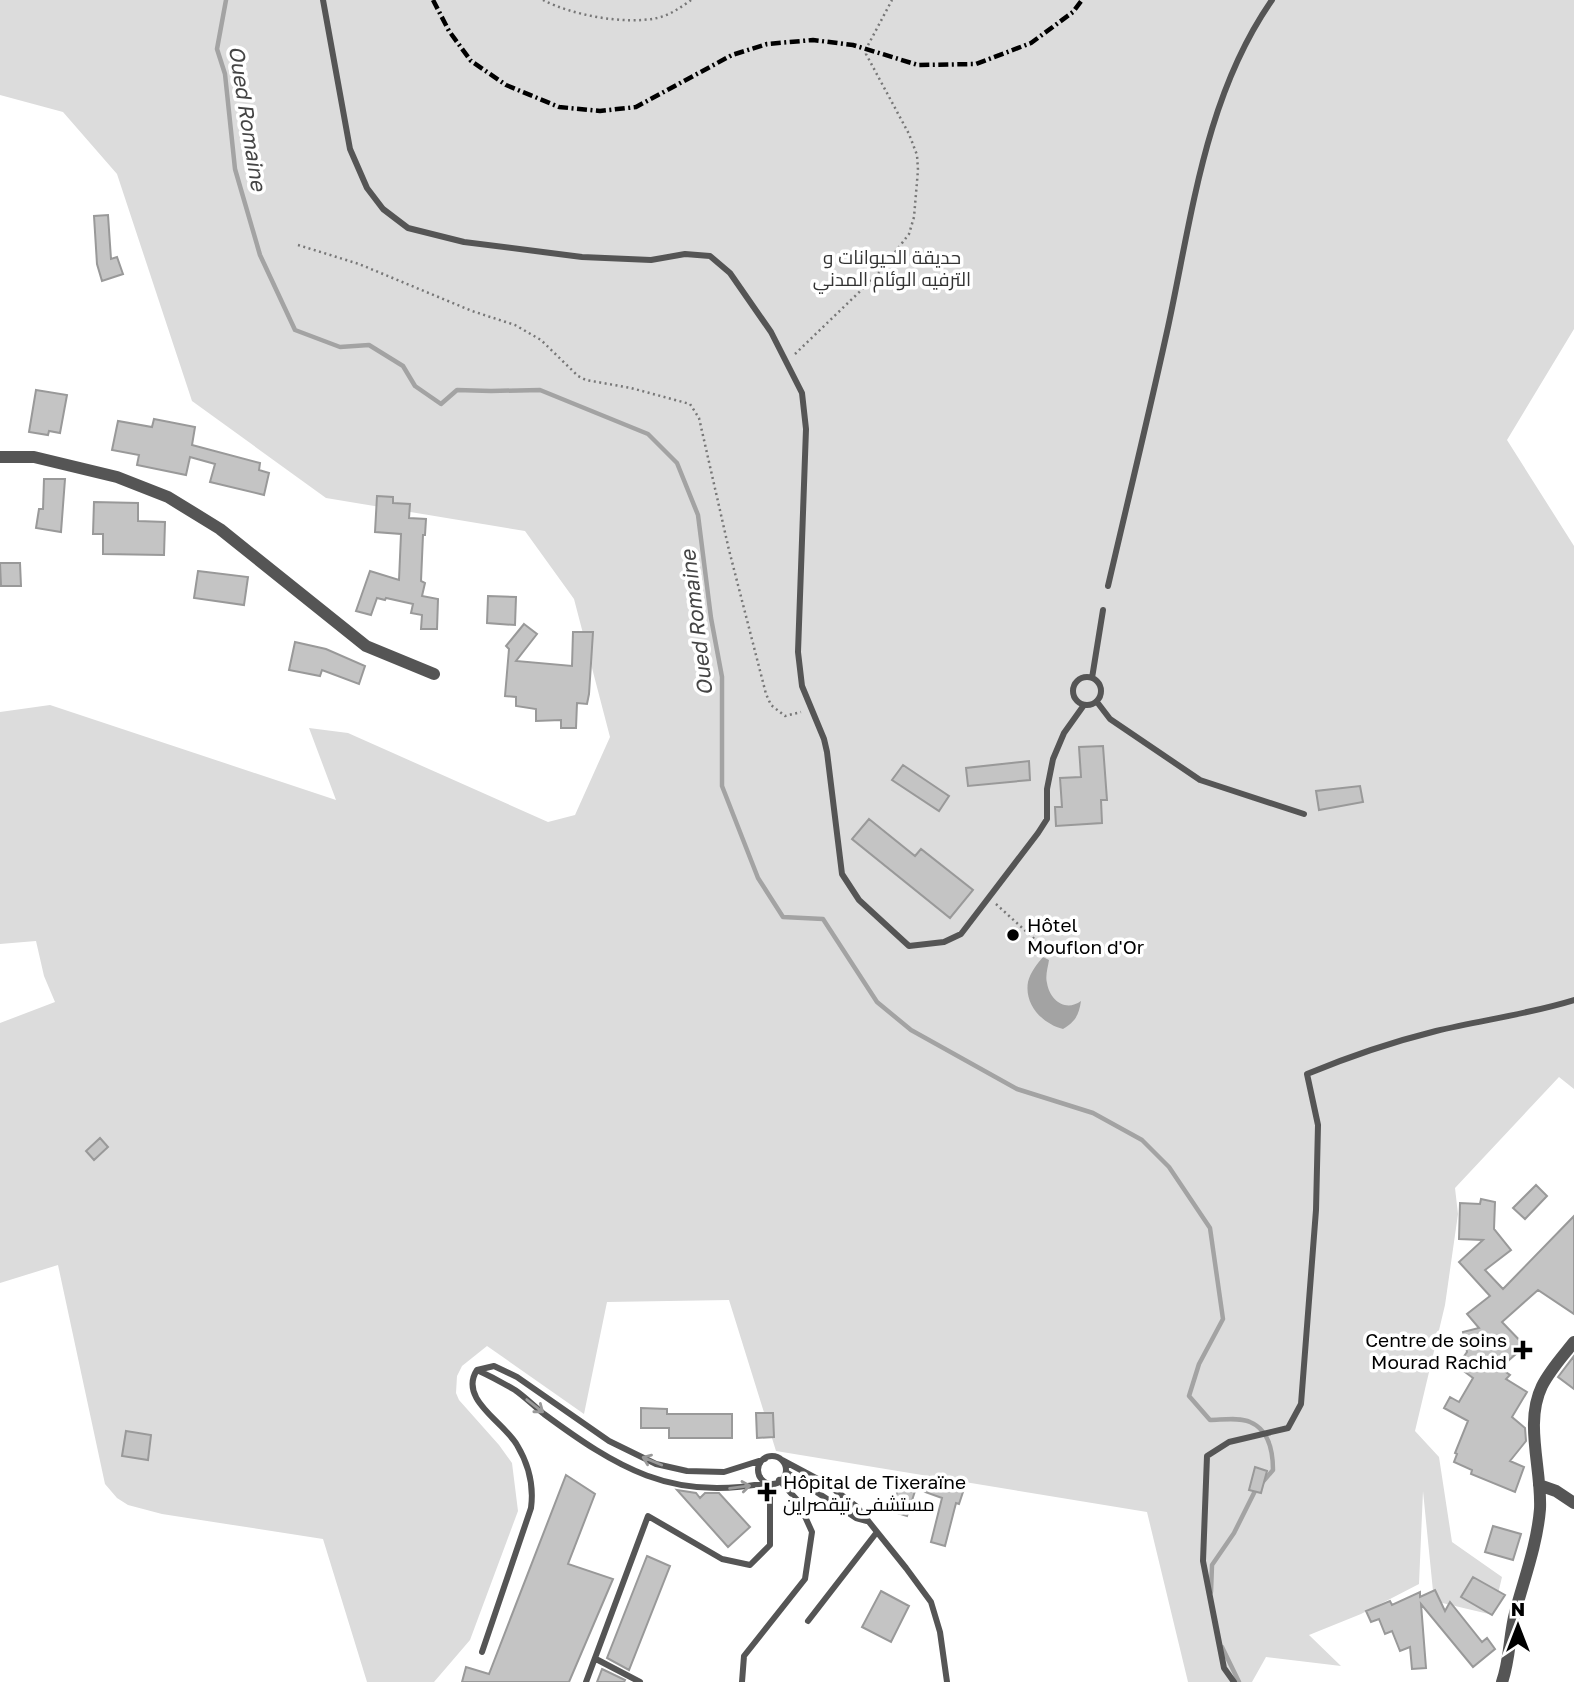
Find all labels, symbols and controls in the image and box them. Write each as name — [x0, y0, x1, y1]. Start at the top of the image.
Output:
water label: Oued Romaine — [224, 44, 273, 194]
park label: حديقة الحيوانات و الترفيه الوئام المدني — [813, 245, 971, 294]
water label: Oued Romaine — [674, 547, 718, 697]
place label: Hôtel Mouflon d'Or — [1027, 913, 1145, 958]
marker: Hôtel Mouflon d'Or — [1005, 927, 1021, 943]
place label: Centre de soins Mourad Rachid — [1365, 1328, 1507, 1373]
marker: Centre de soins Mourad Rachid — [1513, 1340, 1533, 1360]
one-way arrow — [525, 1399, 543, 1414]
one-way arrow — [642, 1454, 663, 1467]
place label: Hôpital de Tixeraïne مستشفى تيقصراين — [783, 1470, 966, 1516]
one-way arrow — [728, 1480, 751, 1493]
marker: Hôpital de Tixeraïne مستشفى تيقصراين — [757, 1482, 777, 1502]
north arrow — [1483, 1591, 1553, 1661]
text: N — [1511, 1597, 1525, 1620]

